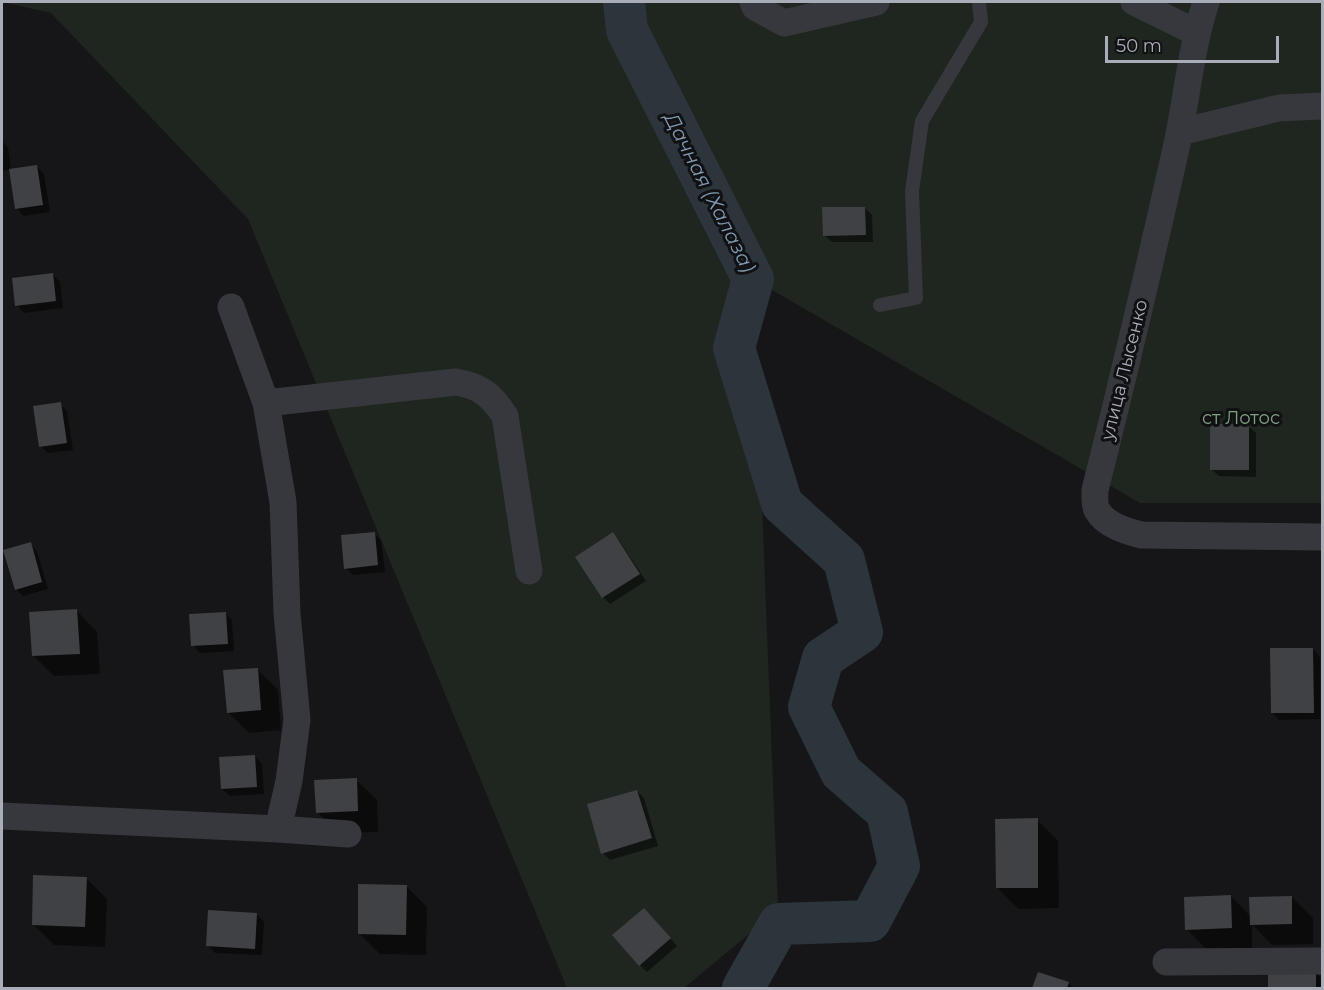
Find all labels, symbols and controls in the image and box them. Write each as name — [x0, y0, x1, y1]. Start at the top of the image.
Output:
scale bar — [1108, 24, 1282, 62]
text: 50 m — [1116, 35, 1162, 57]
water label: Дачная (Халаза) — [658, 109, 760, 277]
street label: улица Лысенко — [1097, 298, 1153, 442]
park label: ст Лотос — [1202, 408, 1280, 430]

